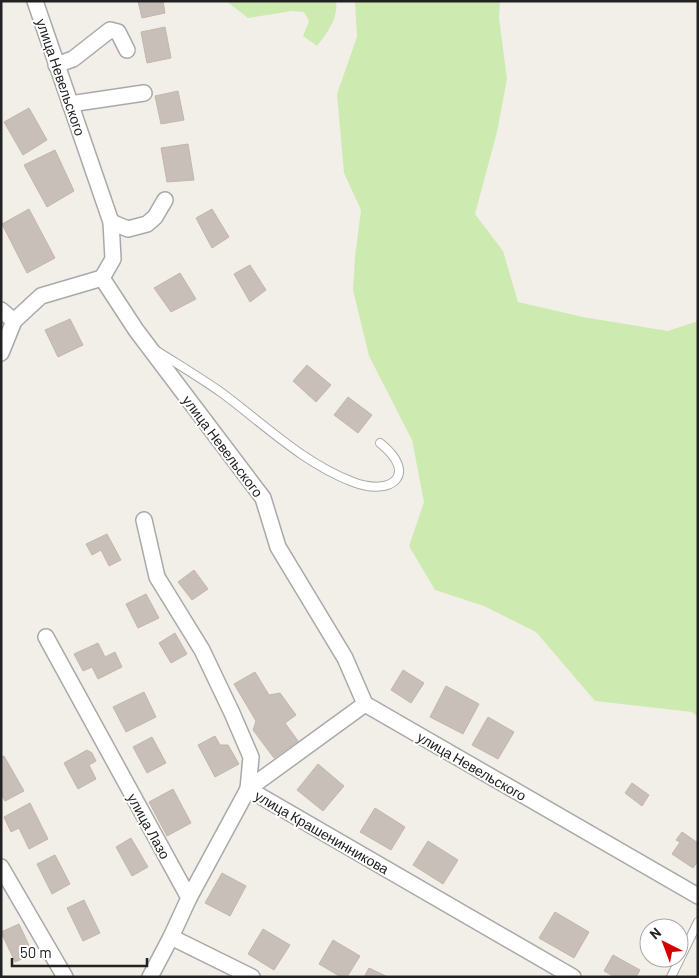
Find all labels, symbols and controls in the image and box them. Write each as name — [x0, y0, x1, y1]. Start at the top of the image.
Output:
street label: улица Невельского — [33, 16, 89, 138]
street label: улица Невельского — [179, 392, 267, 500]
street label: улица Невельского — [415, 728, 530, 804]
street label: улица Крашенинникова — [252, 787, 392, 877]
street label: улица Лазо — [124, 790, 174, 862]
north arrow — [639, 918, 689, 968]
text: N — [646, 924, 664, 942]
scale bar — [12, 936, 148, 968]
text: 50 m — [20, 943, 52, 961]

